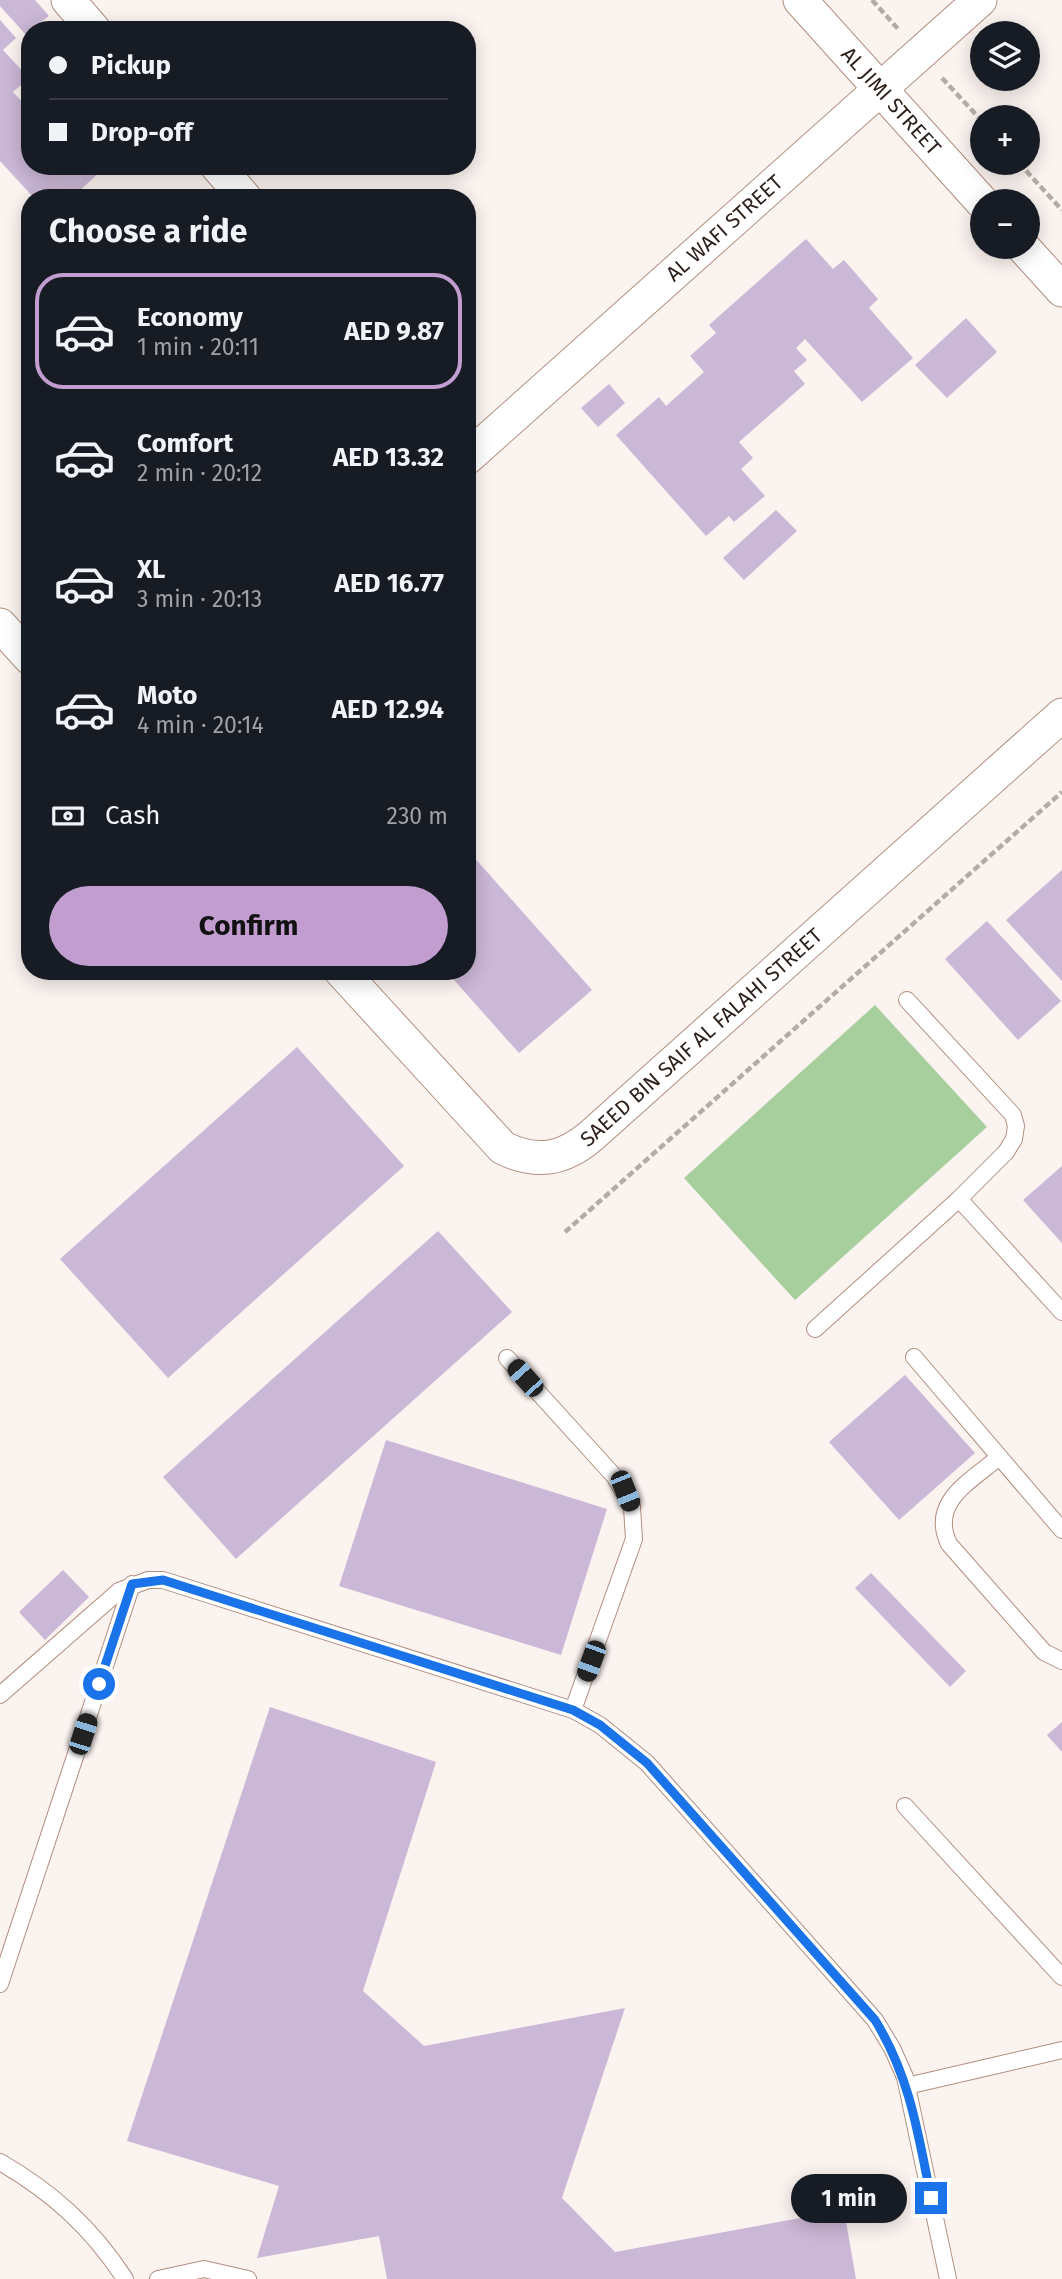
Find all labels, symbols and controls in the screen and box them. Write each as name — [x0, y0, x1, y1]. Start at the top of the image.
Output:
map controls — [970, 21, 1040, 259]
button: layers — [970, 21, 1040, 91]
street label: AL JIMI STREET — [836, 42, 947, 161]
text: Pickup — [91, 50, 171, 81]
button: + — [970, 105, 1040, 175]
text: Drop-off — [91, 117, 193, 148]
street label: AL WAFI STREET — [661, 169, 788, 287]
button: − — [970, 189, 1040, 259]
text: Choose a ride — [49, 212, 247, 250]
icon: car — [53, 300, 116, 363]
text: Economy — [137, 302, 243, 333]
text: AED 9.87 — [344, 316, 444, 347]
text: 1 min · 20:11 — [137, 333, 259, 361]
icon: car — [53, 426, 116, 489]
text: Comfort — [137, 428, 233, 459]
text: AED 13.32 — [333, 442, 444, 473]
text: 2 min · 20:12 — [137, 459, 262, 487]
icon: car — [53, 552, 116, 615]
text: XL — [137, 554, 165, 585]
text: AED 16.77 — [335, 568, 444, 599]
text: 3 min · 20:13 — [137, 585, 262, 613]
icon: car — [53, 678, 116, 741]
text: Moto — [137, 680, 197, 711]
text: AED 12.94 — [332, 694, 444, 725]
text: 4 min · 20:14 — [137, 711, 264, 739]
icon: cash — [49, 797, 87, 835]
text: Cash — [105, 800, 161, 831]
text: 230 m — [387, 802, 448, 830]
button: Confirm — [49, 886, 448, 966]
street label: SAEED BIN SAIF AL FALAHI STREET — [575, 923, 828, 1152]
car — [504, 1355, 547, 1401]
car — [608, 1468, 643, 1514]
car — [574, 1638, 609, 1684]
route start — [83, 1668, 115, 1700]
car — [67, 1711, 100, 1757]
callout: 1 min — [791, 2174, 906, 2222]
route end — [915, 2182, 947, 2214]
text: 1 min — [821, 2184, 877, 2212]

